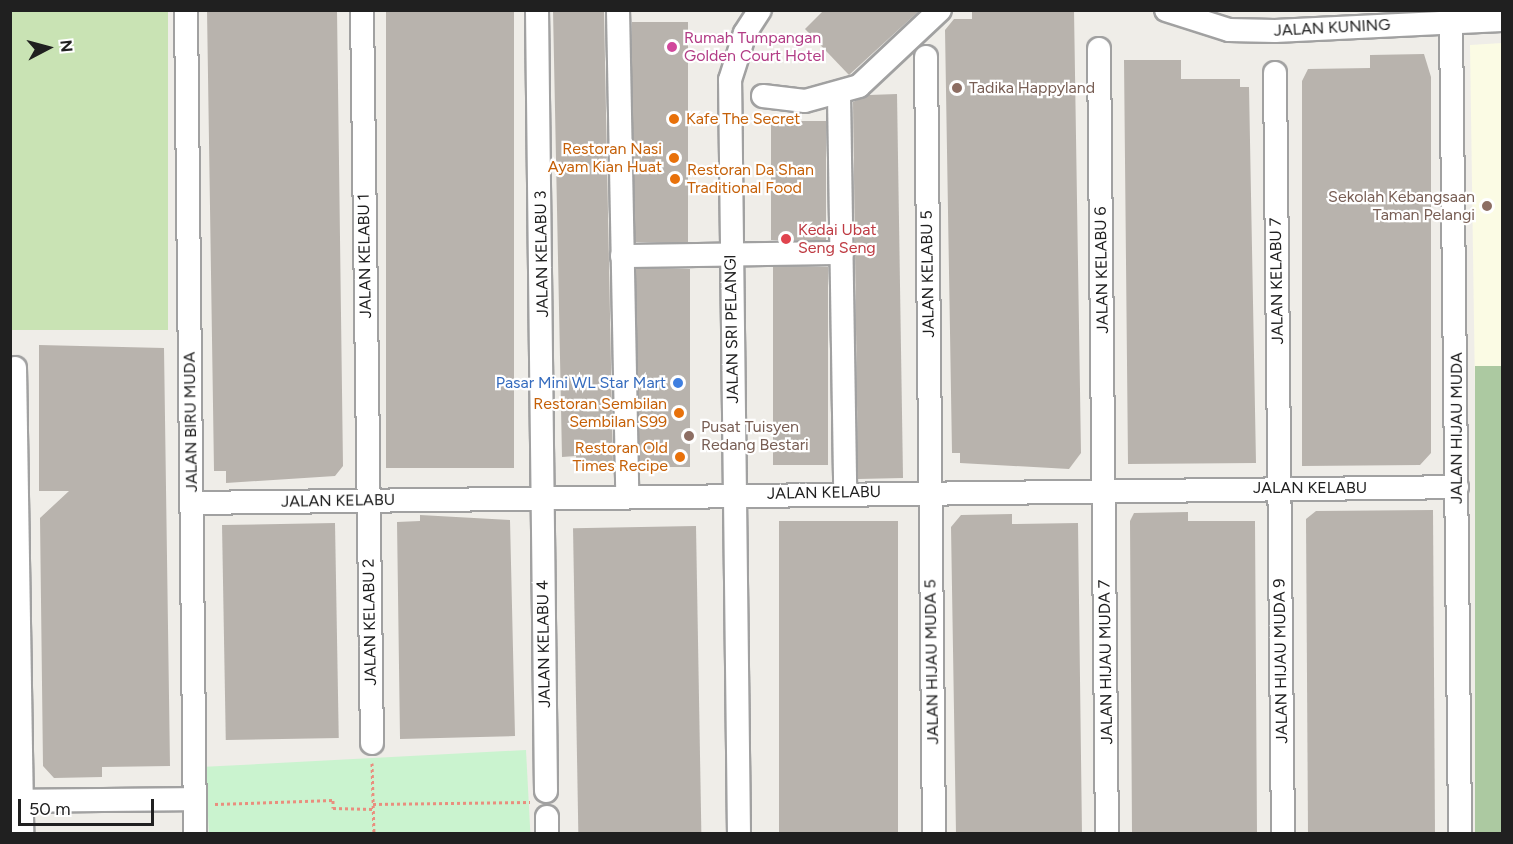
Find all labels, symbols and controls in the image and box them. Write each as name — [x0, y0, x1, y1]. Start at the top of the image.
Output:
street label: JALAN KUNING — [1273, 15, 1391, 41]
north arrow — [18, 18, 78, 78]
place label: Rumah Tumpangan Golden Court Hotel — [684, 28, 825, 66]
text: N — [56, 39, 76, 53]
marker: Rumah Tumpangan Golden Court Hotel — [665, 40, 679, 54]
place label: Tadika Happyland — [969, 78, 1095, 98]
marker: Tadika Happyland — [950, 81, 964, 95]
place label: Kafe The Secret — [686, 109, 800, 129]
marker: Kafe The Secret — [667, 112, 681, 126]
place label: Restoran Nasi Ayam Kian Huat — [548, 139, 662, 177]
marker: Restoran Nasi Ayam Kian Huat — [667, 151, 681, 165]
place label: Restoran Da Shan Traditional Food — [687, 160, 814, 198]
marker: Restoran Da Shan Traditional Food — [668, 172, 682, 186]
place label: Sekolah Kebangsaan Taman Pelangi — [1328, 187, 1475, 225]
street label: JALAN KELABU 3 — [531, 190, 553, 318]
street label: JALAN KELABU 1 — [354, 194, 376, 318]
marker: Sekolah Kebangsaan Taman Pelangi — [1480, 199, 1494, 213]
street label: JALAN KELABU 6 — [1091, 206, 1113, 334]
street label: JALAN KELABU 5 — [917, 210, 939, 338]
street label: JALAN KELABU 7 — [1266, 218, 1288, 344]
place label: Kedai Ubat Seng Seng — [798, 220, 876, 258]
marker: Kedai Ubat Seng Seng — [779, 232, 793, 246]
street label: JALAN SRI PELANGI — [721, 254, 743, 404]
street label: JALAN BIRU MUDA — [180, 352, 202, 492]
street label: JALAN HIJAU MUDA — [1447, 352, 1467, 504]
place label: Pasar Mini WL Star Mart — [496, 373, 666, 393]
marker: Pasar Mini WL Star Mart — [671, 376, 685, 390]
place label: Restoran Sembilan Sembilan S99 — [533, 394, 667, 432]
marker: Restoran Sembilan Sembilan S99 — [672, 406, 686, 420]
place label: Pusat Tuisyen Redang Bestari — [701, 417, 809, 455]
marker: Pusat Tuisyen Redang Bestari — [682, 429, 696, 443]
place label: Restoran Old Times Recipe — [572, 438, 668, 476]
marker: Restoran Old Times Recipe — [673, 450, 687, 464]
street label: JALAN KELABU — [1253, 478, 1367, 498]
street label: JALAN KELABU — [767, 482, 881, 504]
street label: JALAN KELABU — [281, 490, 395, 512]
street label: JALAN KELABU 2 — [359, 558, 381, 686]
street label: JALAN HIJAU MUDA 9 — [1270, 578, 1292, 744]
street label: JALAN HIJAU MUDA 5 — [921, 579, 943, 745]
street label: JALAN KELABU 4 — [533, 580, 555, 708]
street label: JALAN HIJAU MUDA 7 — [1095, 580, 1117, 744]
scale bar — [21, 787, 158, 825]
text: 50 m — [29, 798, 71, 820]

